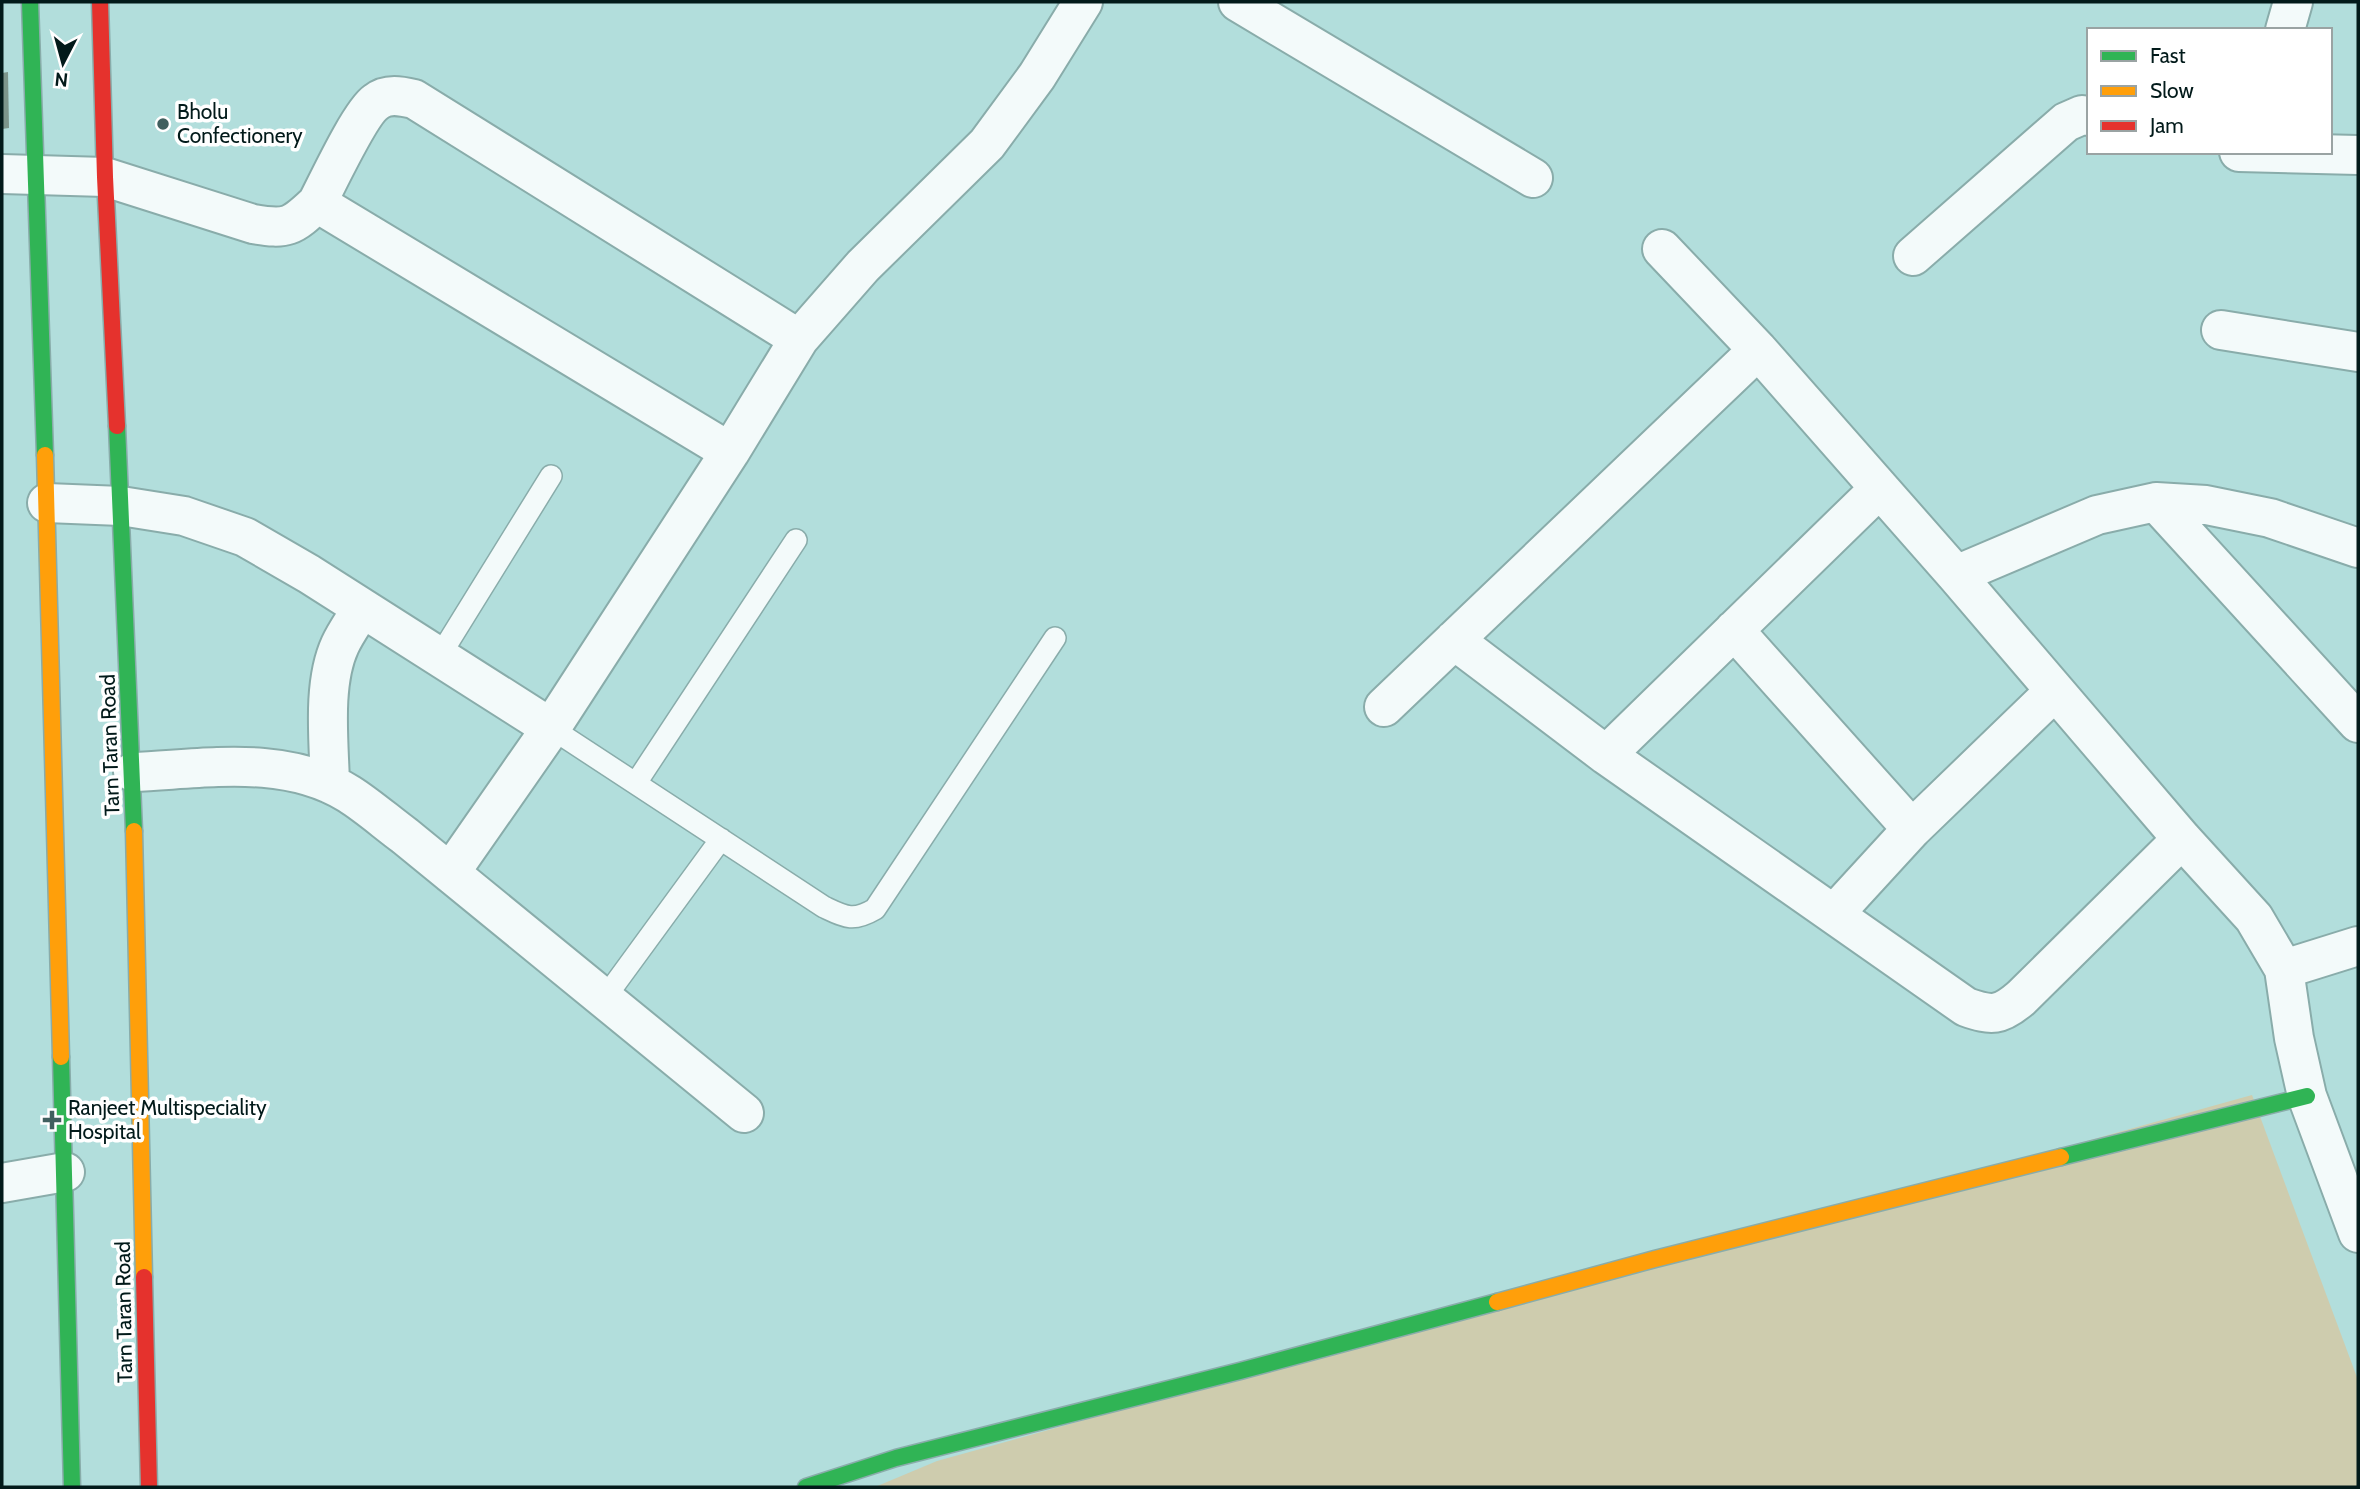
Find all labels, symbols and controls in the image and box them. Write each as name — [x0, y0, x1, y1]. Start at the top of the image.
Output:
north arrow — [28, 28, 98, 98]
legend — [2087, 28, 2332, 154]
text: Fast — [2150, 43, 2186, 68]
text: N — [53, 67, 69, 92]
text: Slow — [2150, 78, 2194, 103]
place label: Bholu Confectionery — [177, 99, 303, 148]
text: Jam — [2149, 113, 2184, 138]
marker: Bholu Confectionery — [155, 116, 171, 132]
street label: Tarn Taran Road — [95, 674, 124, 816]
place label: Ranjeet Multispeciality Hospital — [68, 1095, 267, 1144]
marker: Ranjeet Multispeciality Hospital — [42, 1110, 62, 1130]
street label: Tarn Taran Road — [110, 1241, 137, 1383]

